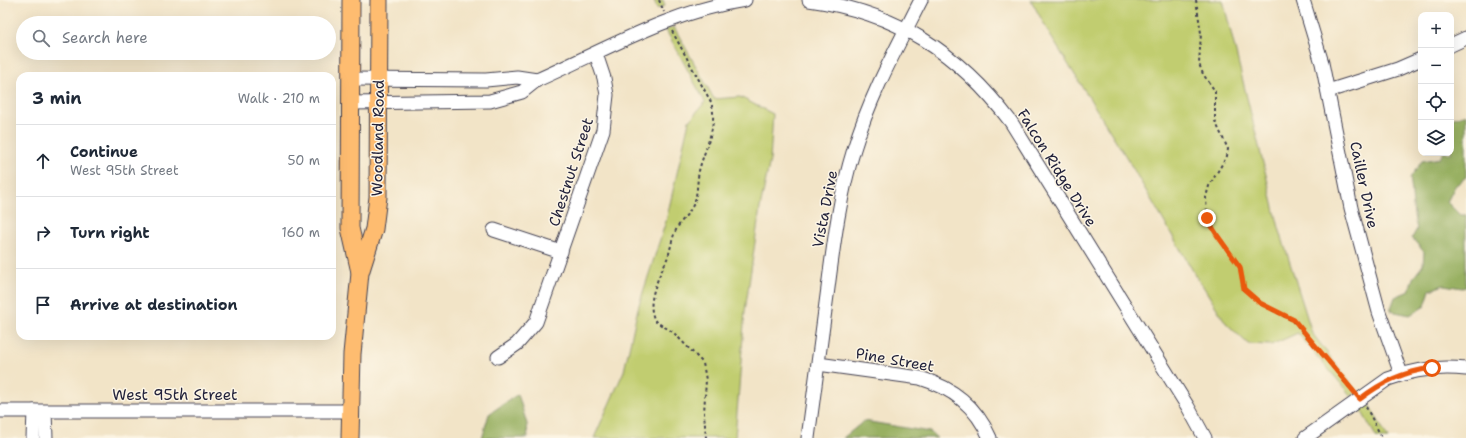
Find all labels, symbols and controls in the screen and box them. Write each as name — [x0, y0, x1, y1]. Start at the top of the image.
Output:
map controls — [1418, 12, 1454, 156]
button: + — [1418, 12, 1454, 48]
search box — [16, 16, 336, 60]
icon: search — [30, 27, 52, 49]
text: Search here — [62, 28, 148, 48]
button: − — [1418, 48, 1454, 84]
street label: Woodland Road — [367, 79, 389, 196]
button: locate — [1418, 84, 1454, 120]
text: 3 min — [32, 87, 82, 109]
text: Walk · 210 m — [238, 90, 320, 107]
street label: Falcon Ridge Drive — [1013, 105, 1101, 231]
street label: Chestnut Street — [544, 115, 598, 229]
button: layers — [1418, 120, 1454, 156]
street label: Cailler Drive — [1345, 140, 1383, 230]
text: Continue — [70, 142, 138, 162]
icon: ahead — [32, 150, 54, 172]
text: 50 m — [287, 152, 320, 169]
text: West 95th Street — [70, 162, 179, 179]
street label: Vista Drive — [808, 168, 842, 250]
route end — [1198, 209, 1216, 227]
icon: right — [32, 222, 54, 244]
text: Turn right — [70, 223, 150, 243]
text: 160 m — [282, 224, 320, 241]
icon: arrive — [32, 294, 54, 316]
text: Arrive at destination — [70, 295, 238, 315]
street label: Pine Street — [854, 343, 936, 377]
route start — [1423, 359, 1441, 377]
street label: West 95th Street — [112, 385, 238, 405]

